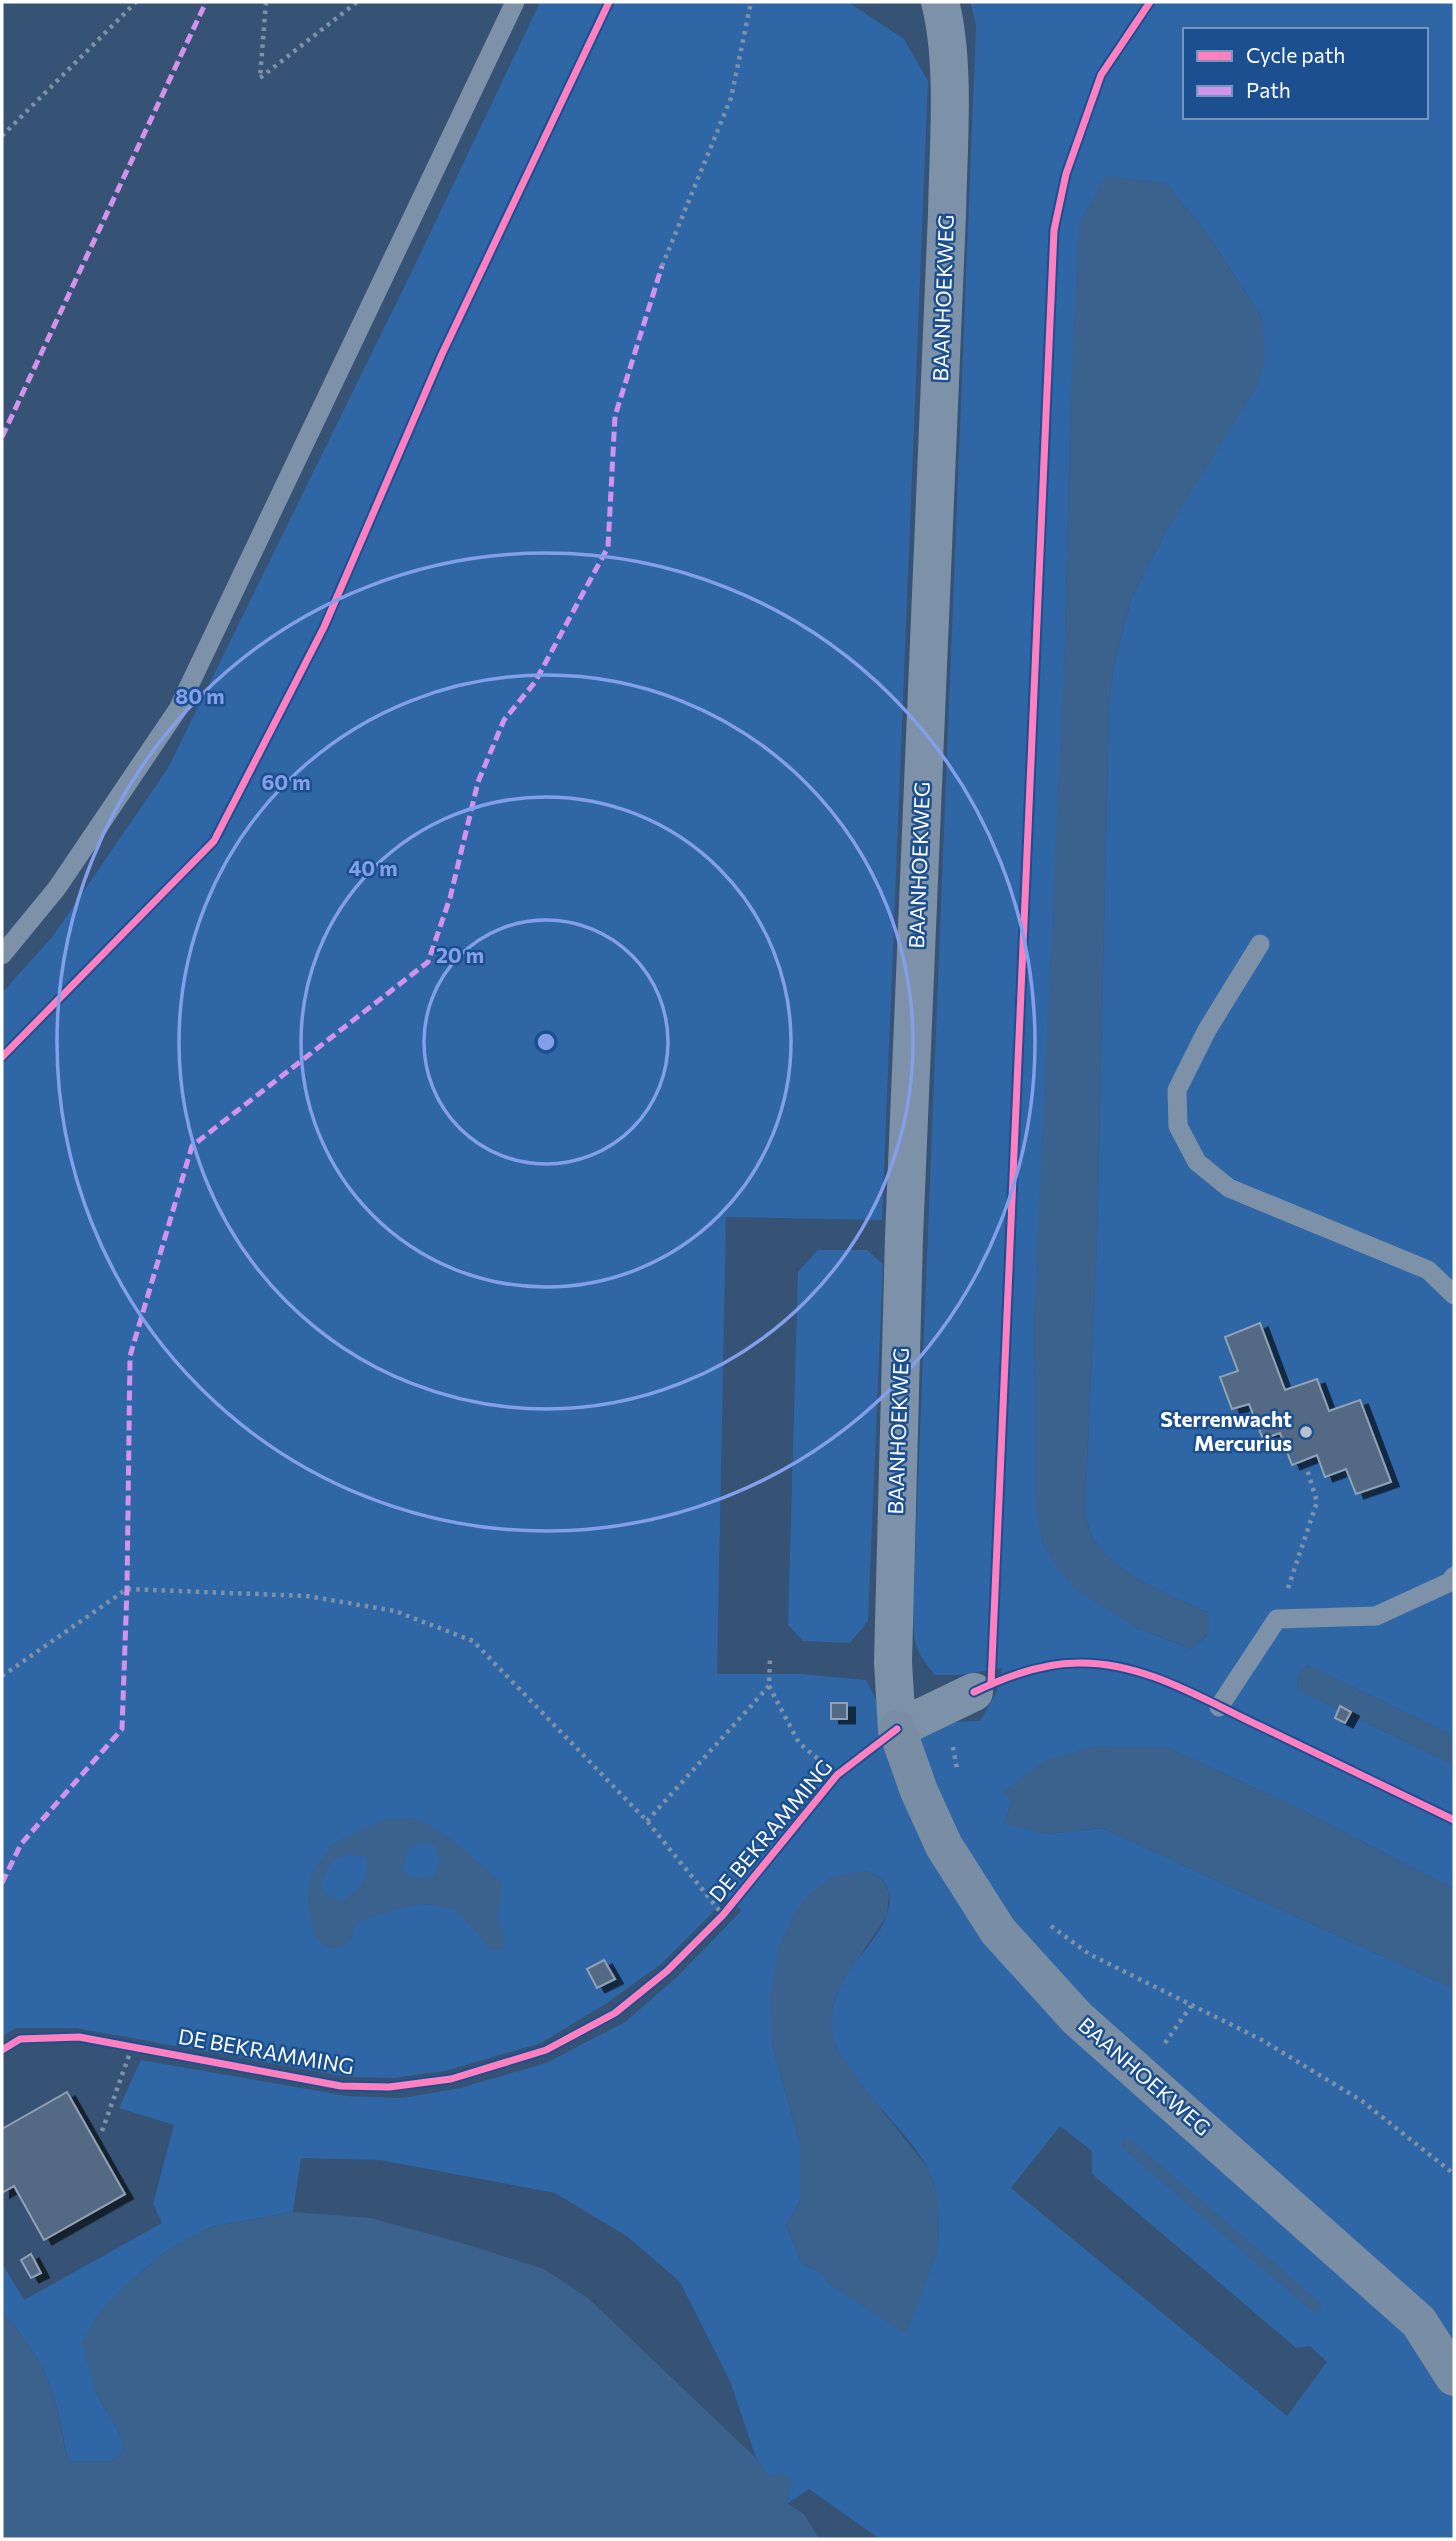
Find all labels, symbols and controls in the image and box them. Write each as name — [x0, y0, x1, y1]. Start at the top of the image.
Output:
legend — [1183, 28, 1428, 119]
text: Cycle path — [1246, 42, 1345, 67]
text: Path — [1246, 77, 1291, 102]
street label: BAANHOEKWEG — [927, 214, 958, 382]
text: 80 m — [175, 683, 225, 708]
text: 60 m — [261, 769, 311, 794]
street label: BAANHOEKWEG — [903, 781, 934, 949]
text: 40 m — [348, 855, 398, 880]
text: 20 m — [436, 942, 484, 967]
centre of rings — [534, 1030, 558, 1054]
street label: BAANHOEKWEG — [882, 1347, 913, 1515]
place label: Sterrenwacht Mercurius — [1160, 1406, 1292, 1455]
marker: Sterrenwacht Mercurius — [1298, 1424, 1314, 1440]
street label: DE BEKRAMMING — [703, 1754, 837, 1906]
street label: BAANHOEKWEG — [1074, 2012, 1216, 2140]
street label: DE BEKRAMMING — [176, 2023, 356, 2078]

